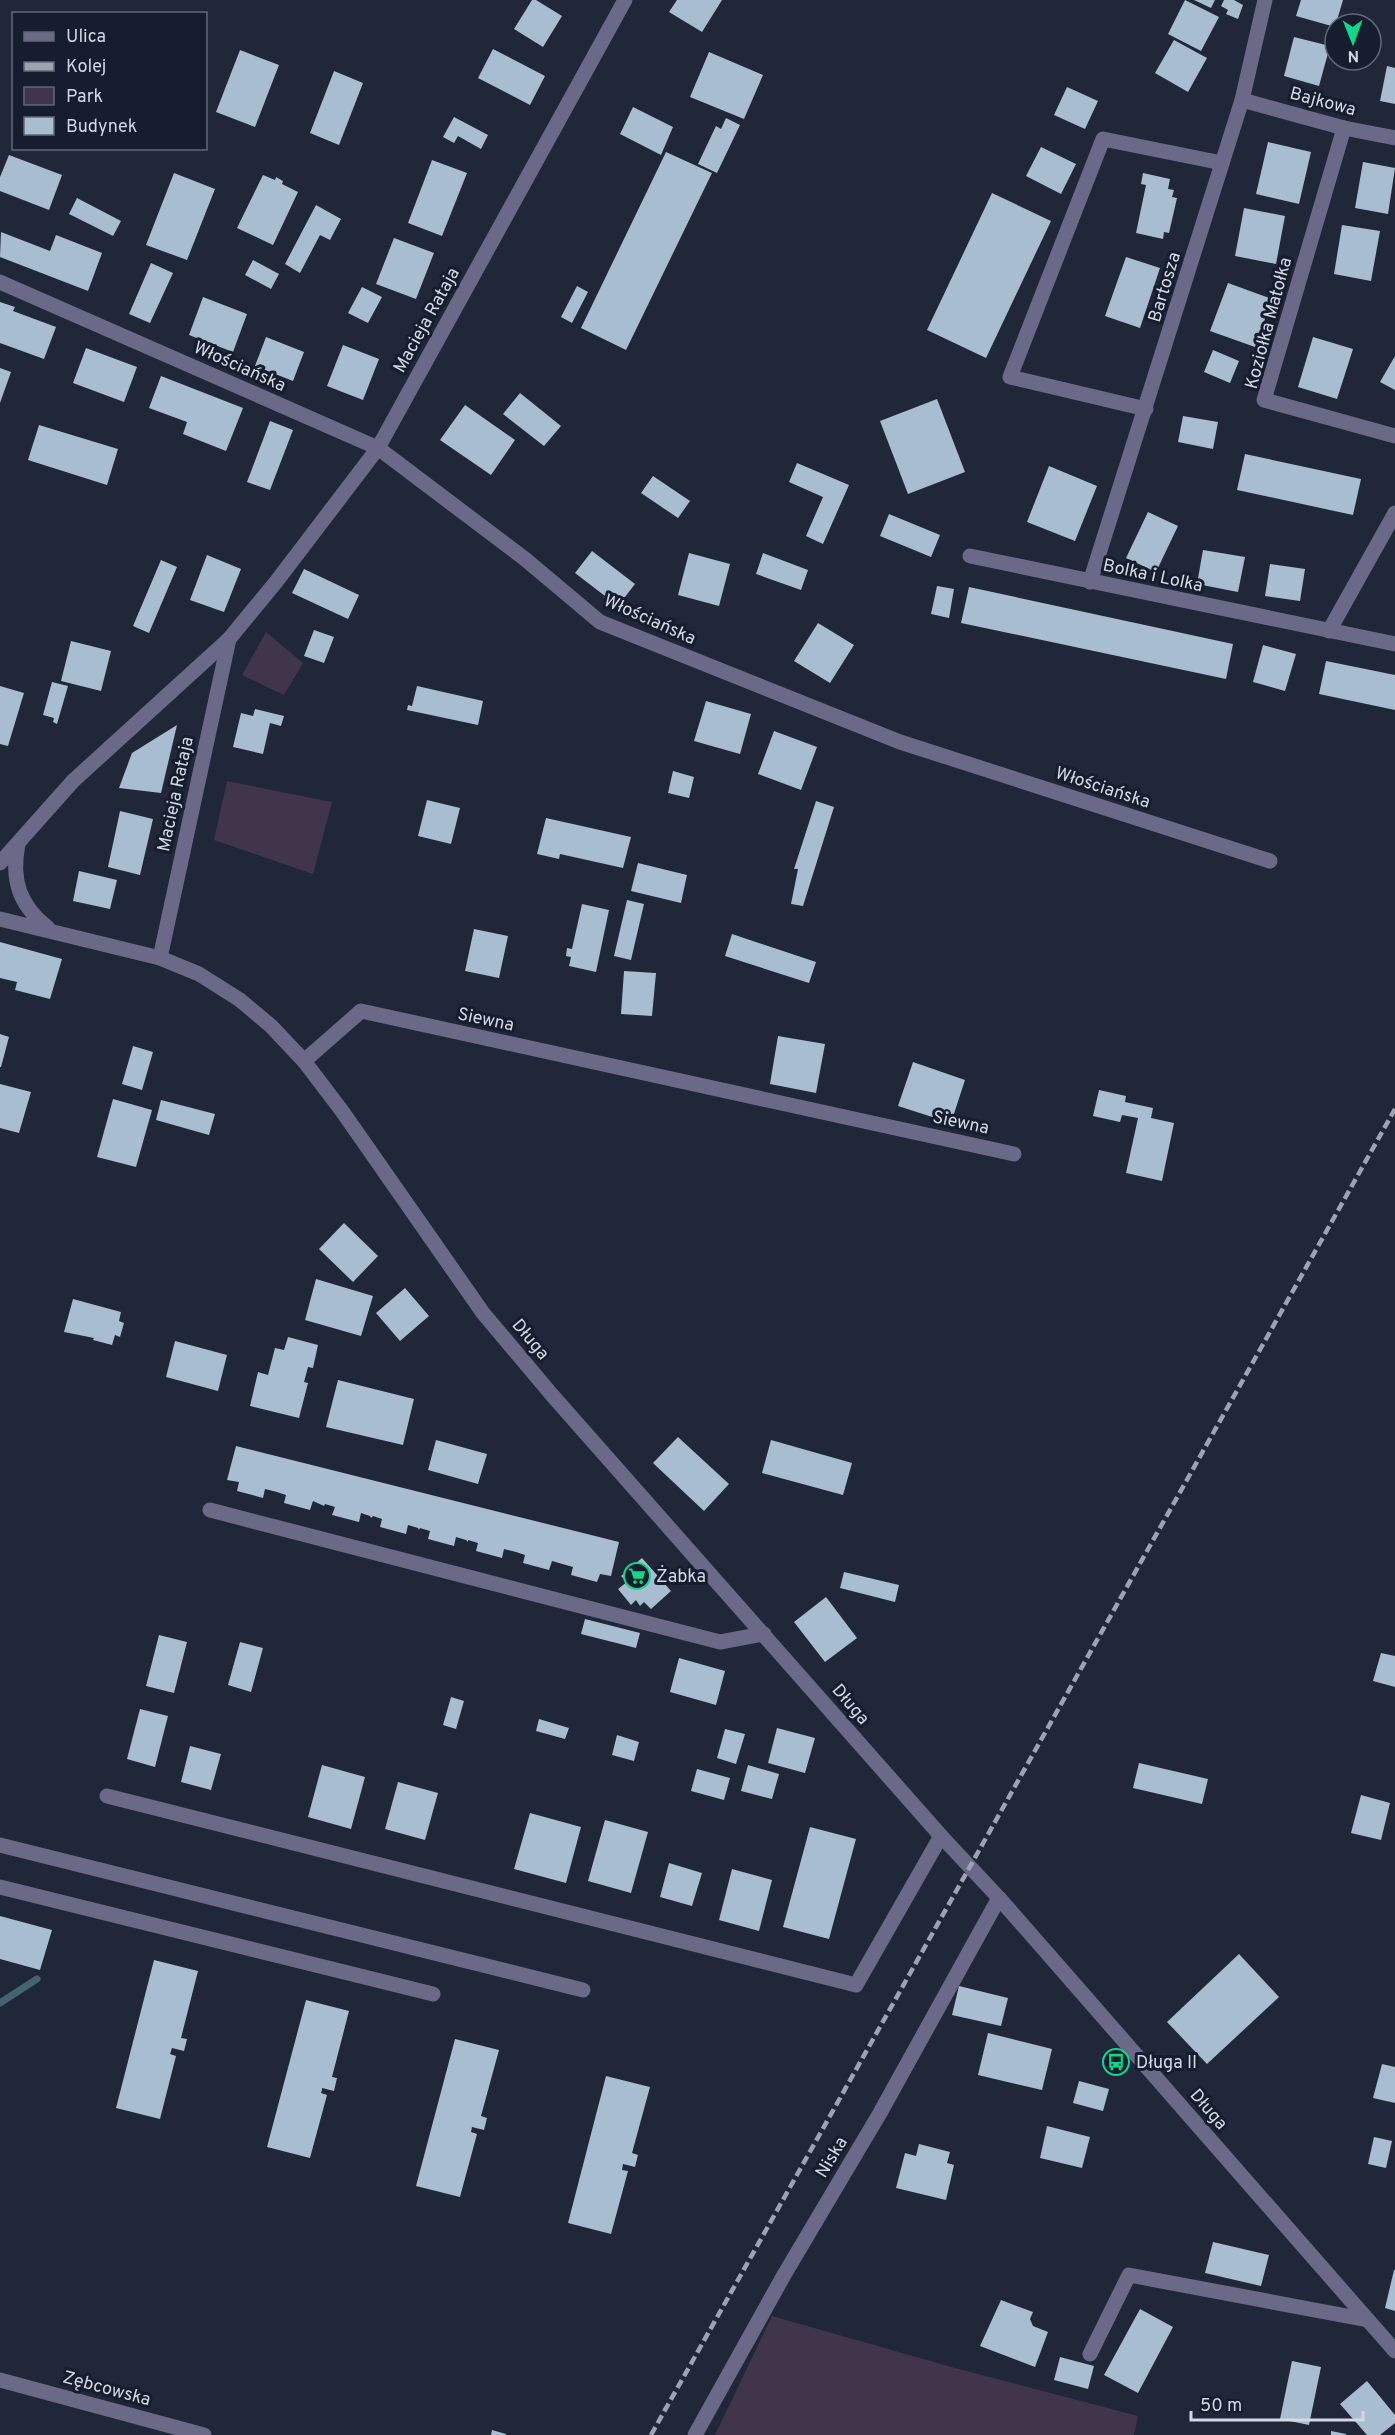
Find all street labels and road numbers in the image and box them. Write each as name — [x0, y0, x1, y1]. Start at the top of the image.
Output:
street label: Bajkowa — [1287, 83, 1358, 122]
street label: Bartosza — [1144, 250, 1187, 325]
street label: Koziołka Matołka — [1241, 255, 1298, 392]
street label: Macieja Rataja — [389, 264, 466, 377]
street label: Włościańska — [190, 337, 289, 398]
street label: Bolka i Lolka — [1101, 555, 1205, 598]
street label: Włościańska — [600, 590, 699, 651]
street label: Macieja Rataja — [153, 735, 200, 854]
street label: Włościańska — [1052, 762, 1153, 815]
street label: Siewna — [455, 1003, 516, 1038]
street label: Siewna — [930, 1106, 991, 1141]
street label: Długa — [506, 1315, 554, 1365]
street label: Długa — [826, 1680, 874, 1730]
street label: Długa — [1184, 2085, 1232, 2135]
street label: Niska — [811, 2133, 854, 2183]
street label: Zębcowska — [60, 2367, 153, 2412]

